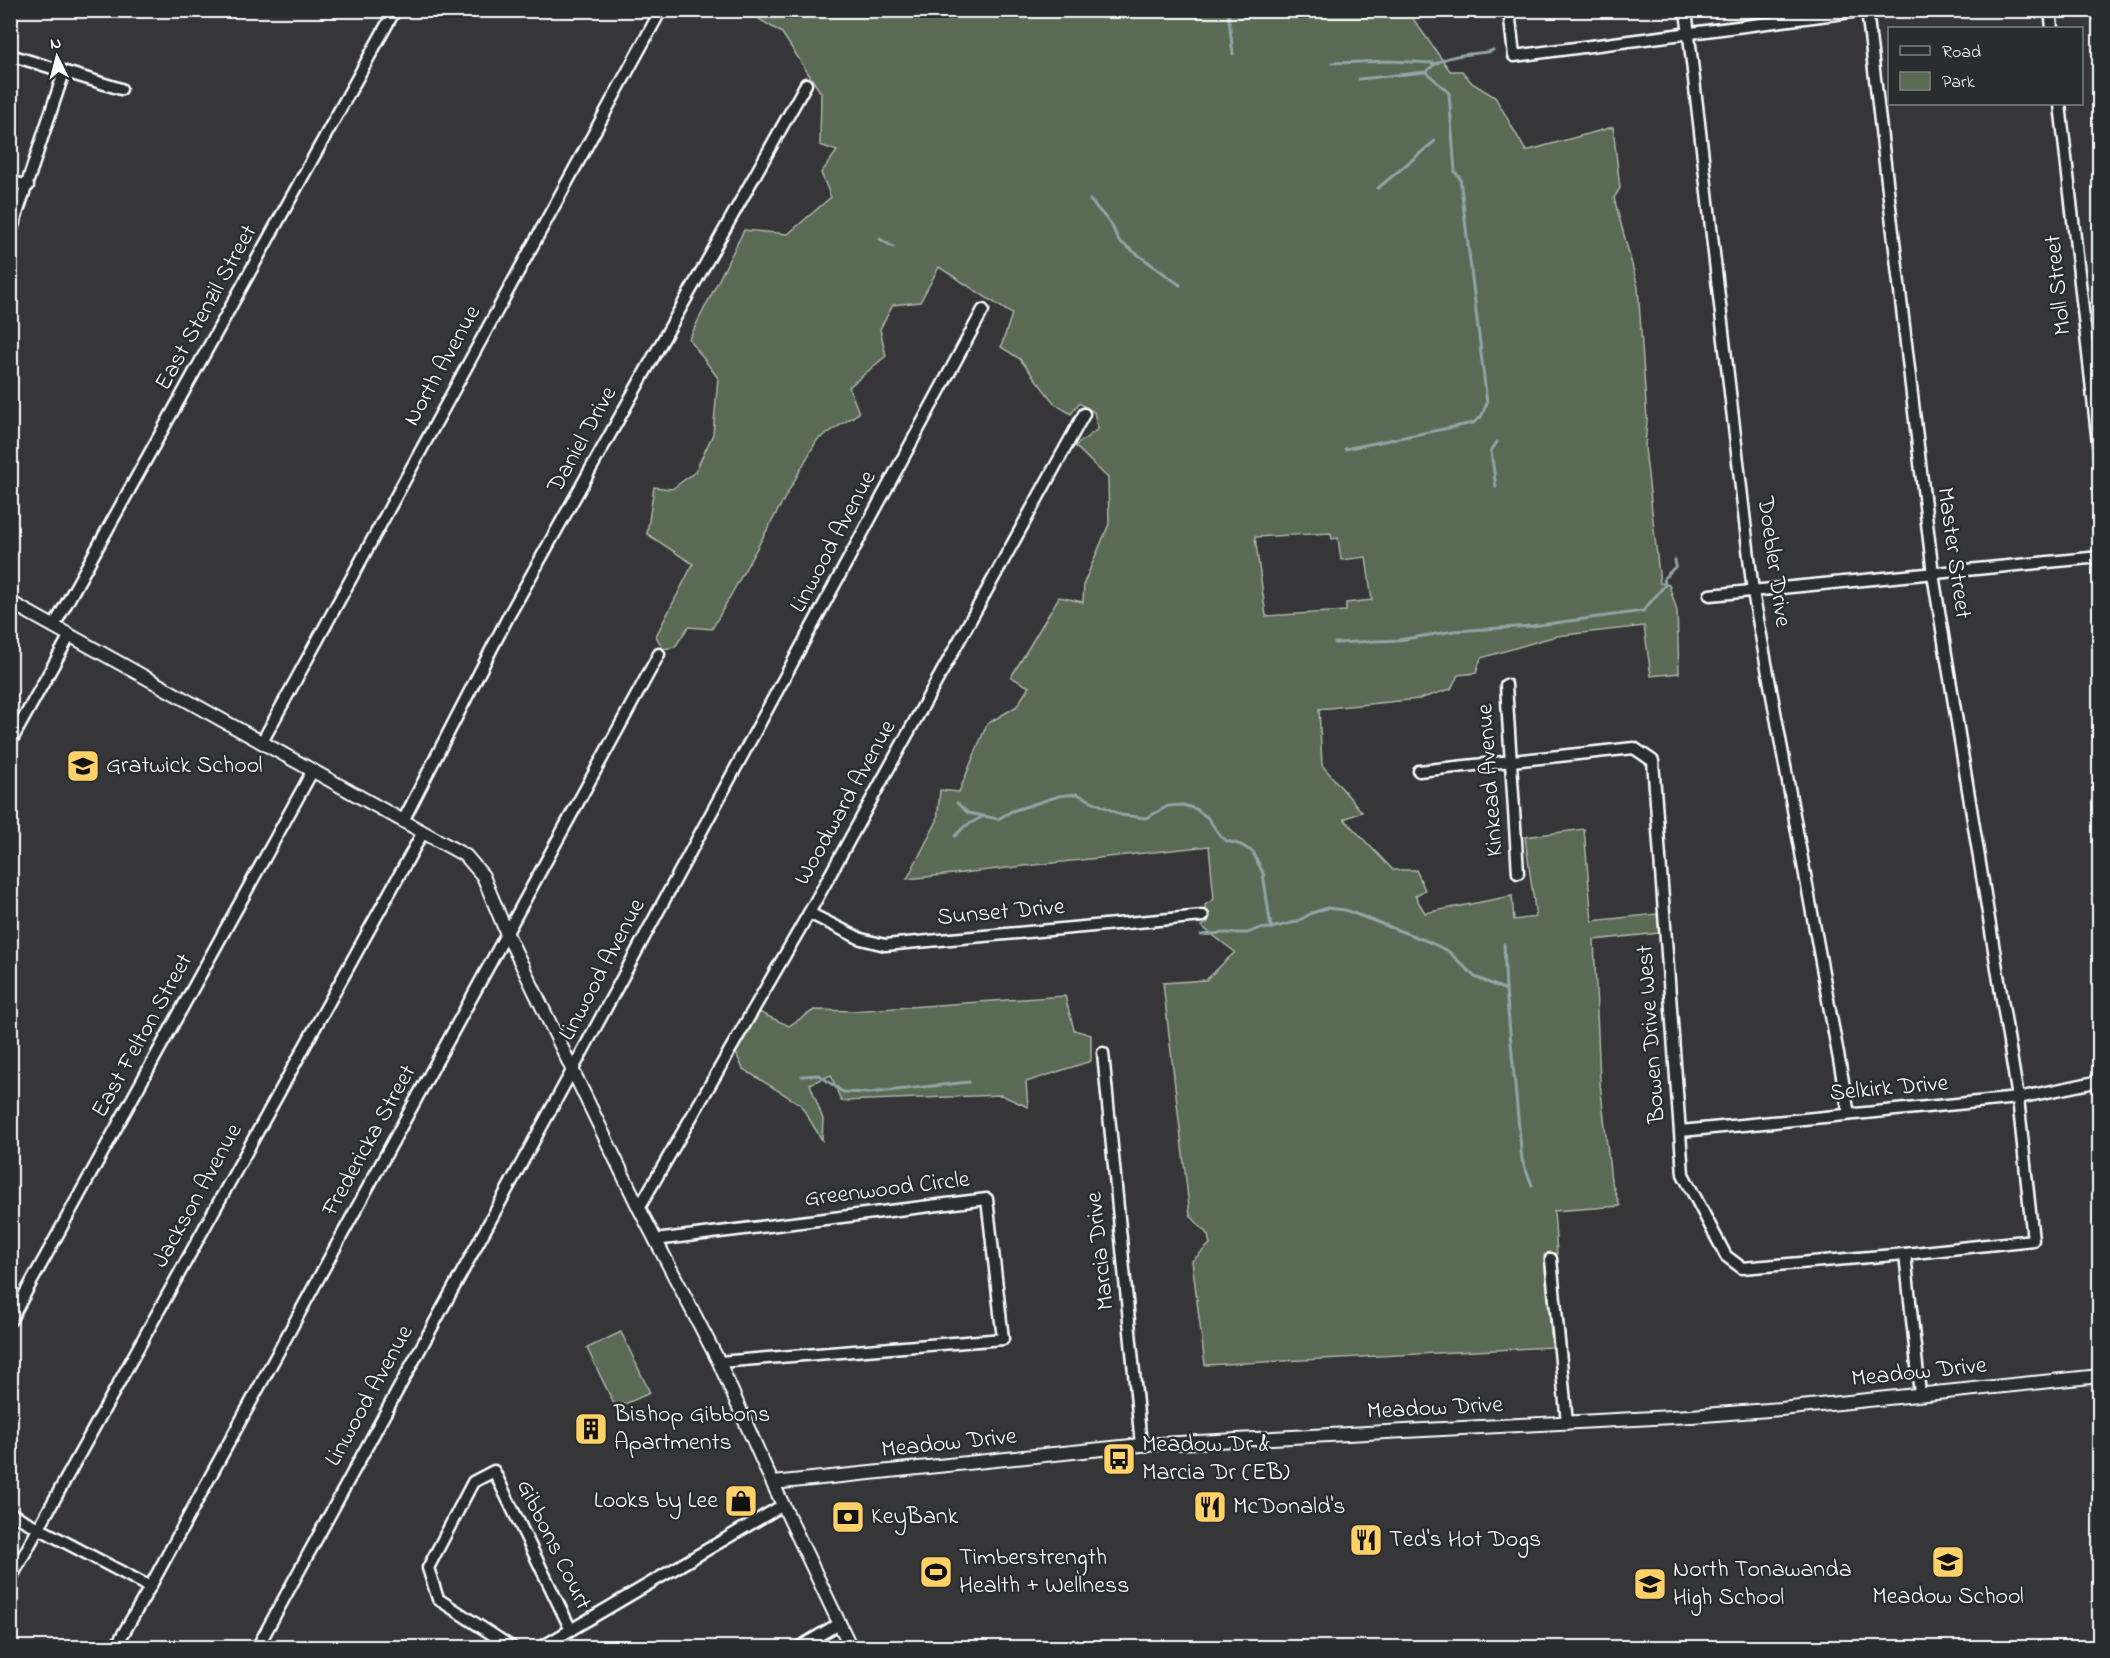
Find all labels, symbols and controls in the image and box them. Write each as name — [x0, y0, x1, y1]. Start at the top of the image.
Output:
north arrow — [27, 27, 87, 87]
legend — [1888, 27, 2083, 105]
text: N — [49, 32, 62, 57]
text: Road — [1942, 40, 1981, 66]
text: Park — [1942, 70, 1975, 96]
street label: East Stenzil Street — [147, 219, 267, 397]
street label: Moll Street — [2036, 233, 2082, 337]
street label: North Avenue — [395, 299, 491, 433]
street label: Daniel Drive — [539, 380, 627, 501]
street label: Linwood Avenue — [782, 464, 886, 619]
street label: Master Street — [1926, 485, 1980, 621]
street label: Doebler Drive — [1746, 494, 1799, 630]
street label: Kinkead Avenue — [1468, 702, 1514, 858]
street label: Woodward Avenue — [786, 714, 906, 892]
school or university icon: Gratwick School — [65, 748, 101, 784]
place label: Gratwick School — [106, 749, 262, 784]
street label: Sunset Drive — [936, 890, 1067, 936]
street label: Linwood Avenue — [551, 892, 655, 1047]
street label: Bowen Drive West — [1628, 944, 1676, 1125]
street label: East Felton Street — [83, 947, 203, 1125]
street label: Fredericka Street — [313, 1059, 426, 1224]
street label: Selkirk Drive — [1828, 1066, 1950, 1112]
street label: Jackson Avenue — [144, 1117, 252, 1275]
street label: Greenwood Circle — [802, 1162, 972, 1217]
street label: Marcia Drive — [1077, 1190, 1125, 1312]
street label: Linwood Avenue — [317, 1319, 423, 1473]
street label: Meadow Drive — [1849, 1348, 1989, 1398]
street label: Meadow Drive — [1366, 1388, 1504, 1430]
place label: Bishop Gibbons Apartments — [613, 1398, 770, 1461]
building icon: Bishop Gibbons Apartments — [573, 1411, 609, 1447]
street label: Meadow Drive — [879, 1419, 1019, 1469]
place label: Meadow Dr & Marcia Dr (EB) — [1142, 1428, 1290, 1491]
bus stop icon: Meadow Dr & Marcia Dr (EB) — [1101, 1441, 1137, 1477]
street label: Gibbons Court — [506, 1474, 600, 1616]
shop icon: Looks by Lee — [723, 1483, 759, 1519]
place label: Looks by Lee — [594, 1484, 718, 1520]
restaurant icon: McDonald's — [1192, 1489, 1228, 1525]
place label: McDonald's — [1233, 1490, 1345, 1525]
bank icon: KeyBank — [830, 1499, 866, 1535]
place label: KeyBank — [871, 1500, 959, 1536]
restaurant icon: Ted's Hot Dogs — [1348, 1522, 1384, 1558]
place label: Ted's Hot Dogs — [1389, 1523, 1541, 1558]
place label: Timberstrength Health + Wellness — [959, 1541, 1129, 1604]
school or university icon: Meadow School — [1930, 1544, 1966, 1580]
place label: North Tonawanda High School — [1673, 1553, 1852, 1616]
sports icon: Timberstrength Health + Wellness — [918, 1554, 954, 1590]
school or university icon: North Tonawanda High School — [1632, 1566, 1668, 1602]
place label: Meadow School — [1872, 1580, 2024, 1615]

